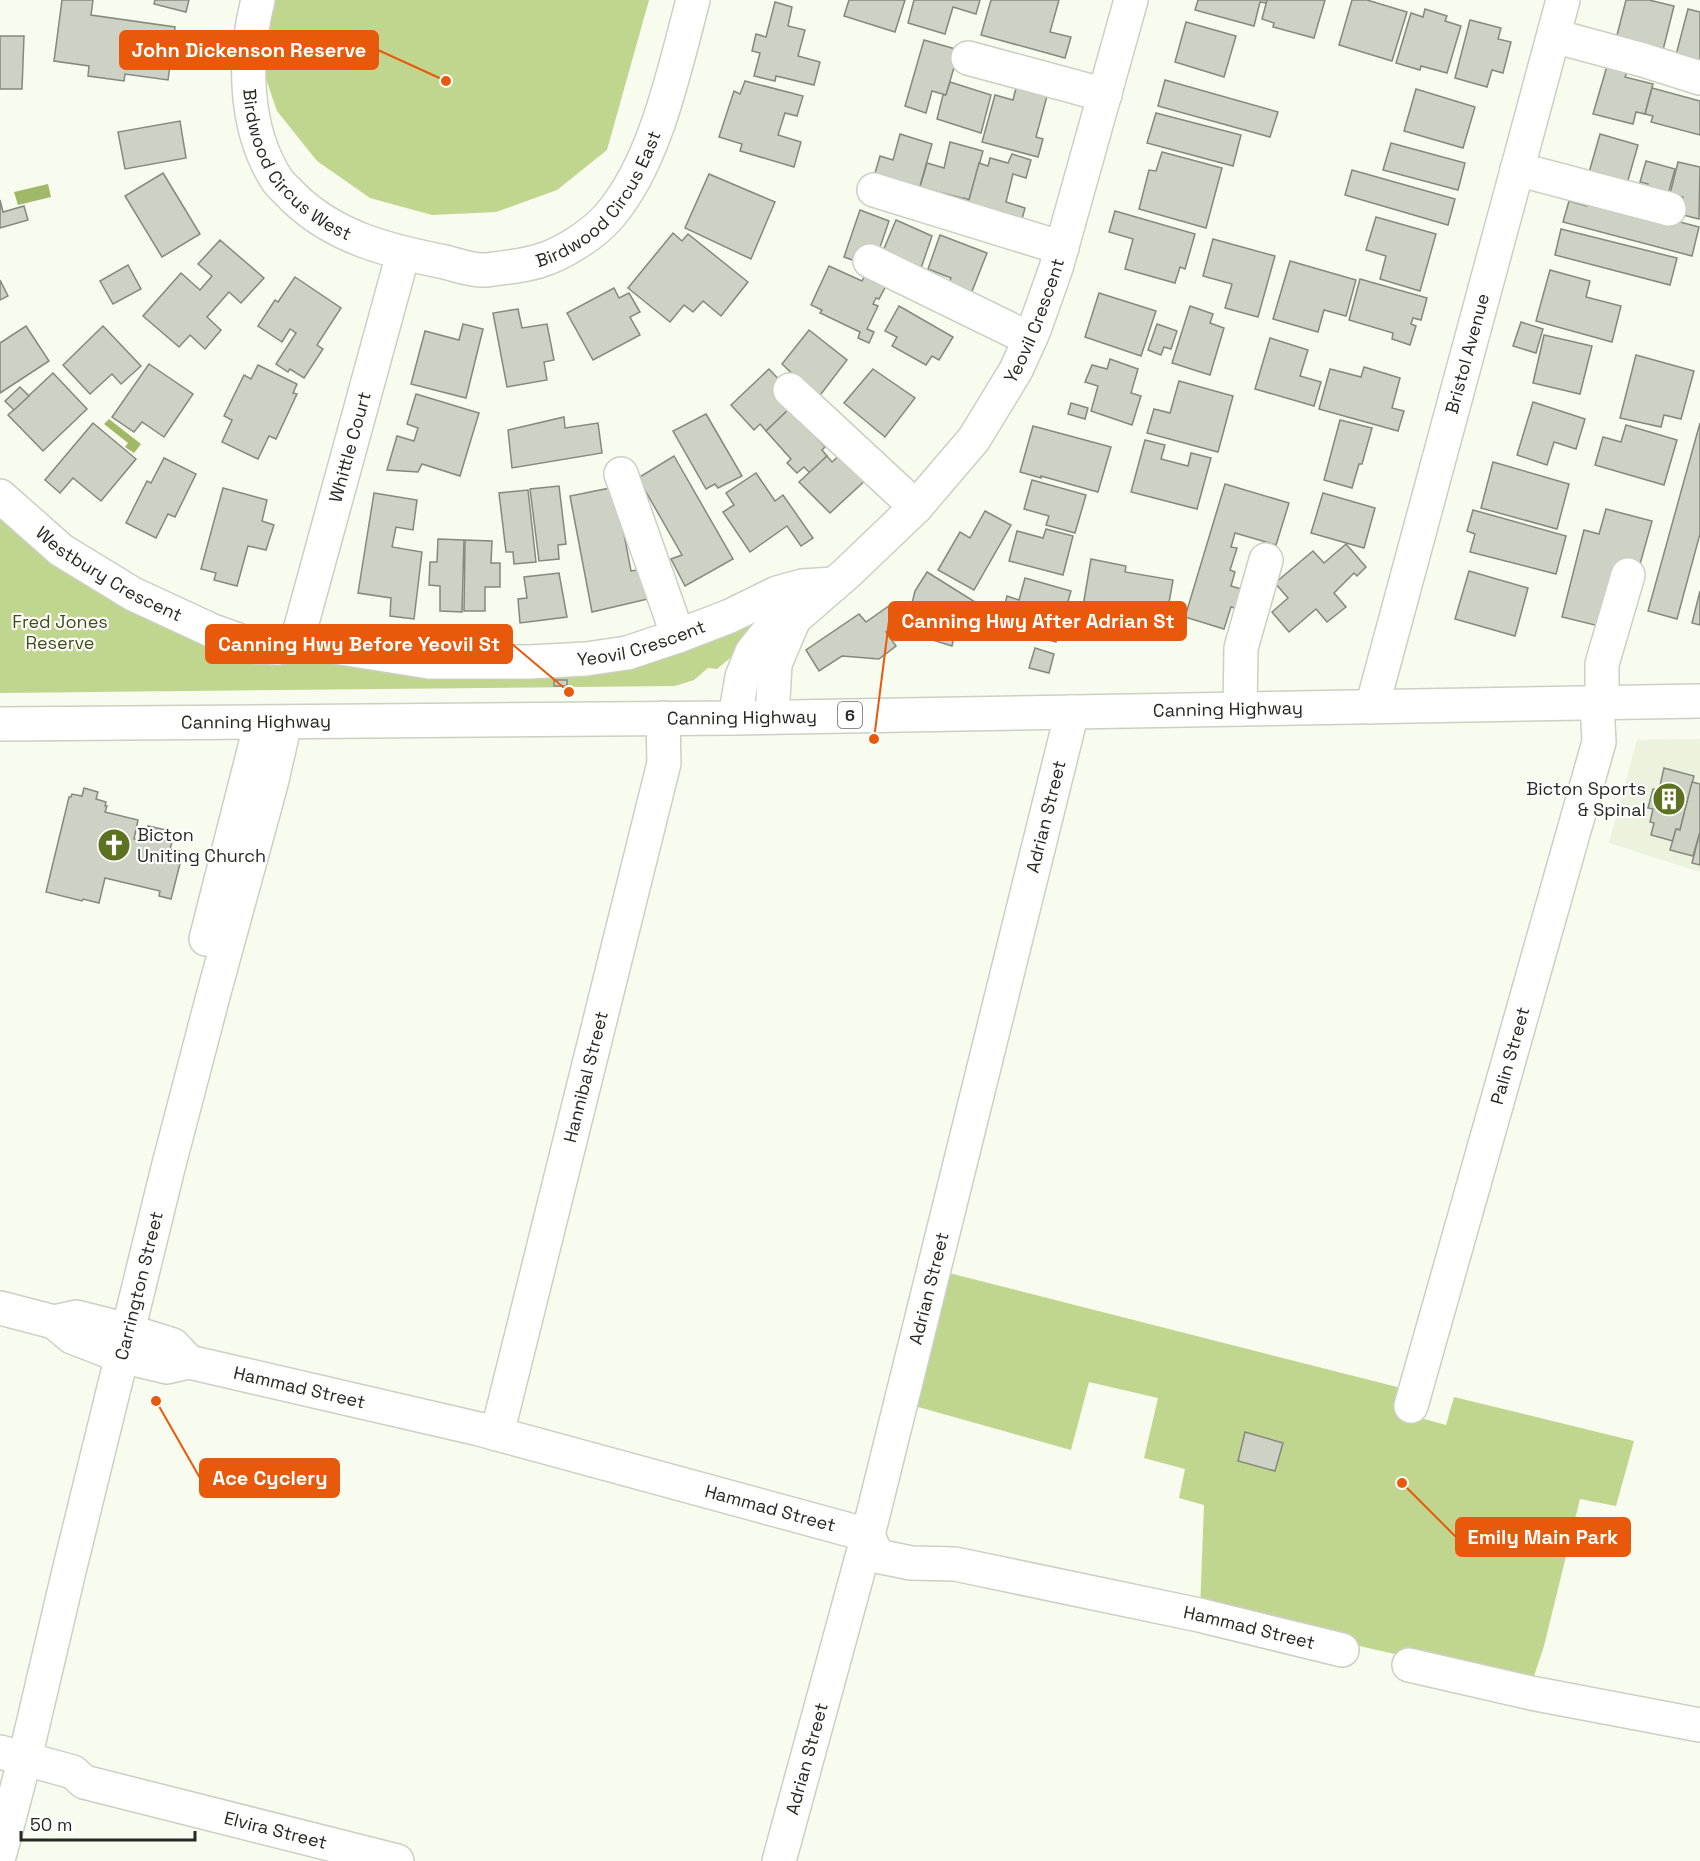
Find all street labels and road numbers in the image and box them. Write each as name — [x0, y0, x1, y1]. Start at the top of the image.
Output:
street label: Birdwood Circus West — [238, 88, 355, 245]
street label: Birdwood Circus East — [533, 127, 666, 272]
street label: Yeovil Crescent — [999, 256, 1069, 387]
street label: Bristol Avenue — [1440, 291, 1494, 416]
street label: Whittle Court — [323, 389, 376, 505]
street label: Westbury Crescent — [31, 521, 186, 626]
street label: Yeovil Crescent — [576, 615, 708, 670]
street label: Canning Highway — [1153, 696, 1303, 722]
road number: 6 — [838, 702, 862, 728]
street label: Canning Highway — [667, 705, 817, 730]
street label: Canning Highway — [181, 709, 331, 734]
street label: Adrian Street — [1021, 758, 1071, 875]
street label: Palin Street — [1485, 1004, 1534, 1107]
street label: Hannibal Street — [558, 1009, 613, 1145]
street label: Carrington Street — [109, 1209, 168, 1362]
street label: Adrian Street — [904, 1230, 954, 1347]
street label: Hammad Street — [231, 1361, 368, 1413]
street label: Hammad Street — [702, 1479, 838, 1537]
street label: Hammad Street — [1182, 1600, 1317, 1654]
street label: Adrian Street — [780, 1700, 833, 1817]
street label: Elvira Street — [222, 1806, 329, 1854]

